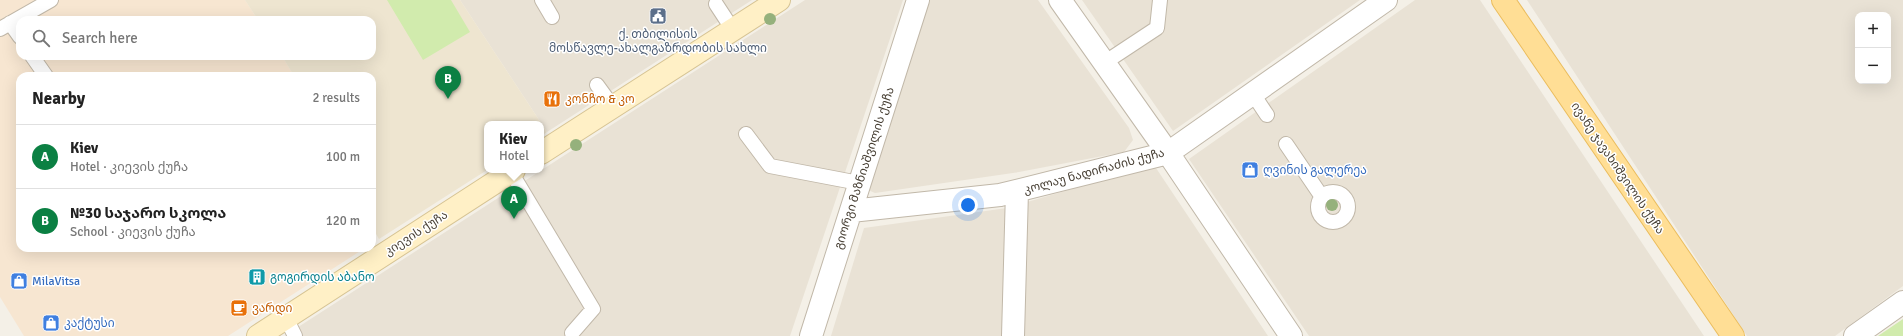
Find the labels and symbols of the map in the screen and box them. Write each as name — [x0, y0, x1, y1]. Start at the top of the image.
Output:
public building icon: ქ. თბილისის მოსწავლე-ახალგაზრდობის სახლი — [648, 6, 668, 26]
place label: ქ. თბილისის მოსწავლე-ახალგაზრდობის სახლი — [549, 27, 767, 56]
pin: B — [435, 66, 461, 99]
street label: გიორგი მაზნიაშვილის ქუჩა — [831, 85, 898, 251]
restaurant icon: კონჩო & კო — [542, 89, 562, 109]
place label: კონჩო & კო — [565, 92, 635, 107]
street label: ივანე ჯავახიშვილის ქუჩა — [1568, 99, 1667, 237]
street label: კოლაუ ნადირაძის ქუჩა — [1022, 145, 1166, 198]
shop icon: ღვინის გალერეა — [1240, 160, 1260, 180]
place label: ღვინის გალერეა — [1263, 163, 1367, 178]
pin: A — [501, 186, 527, 219]
your location — [958, 195, 978, 215]
street label: კიევის ქუჩა — [382, 207, 451, 259]
building icon: გოგირდის აბანო — [247, 267, 267, 287]
place label: გოგირდის აბანო — [270, 270, 375, 285]
shop icon: MilaVitsa — [9, 271, 29, 291]
place label: MilaVitsa — [32, 274, 80, 289]
cafe icon: ვარდი — [229, 298, 249, 318]
place label: ვარდი — [252, 301, 293, 316]
shop icon: კაქტუსი — [41, 313, 61, 333]
place label: კაქტუსი — [64, 316, 115, 331]

